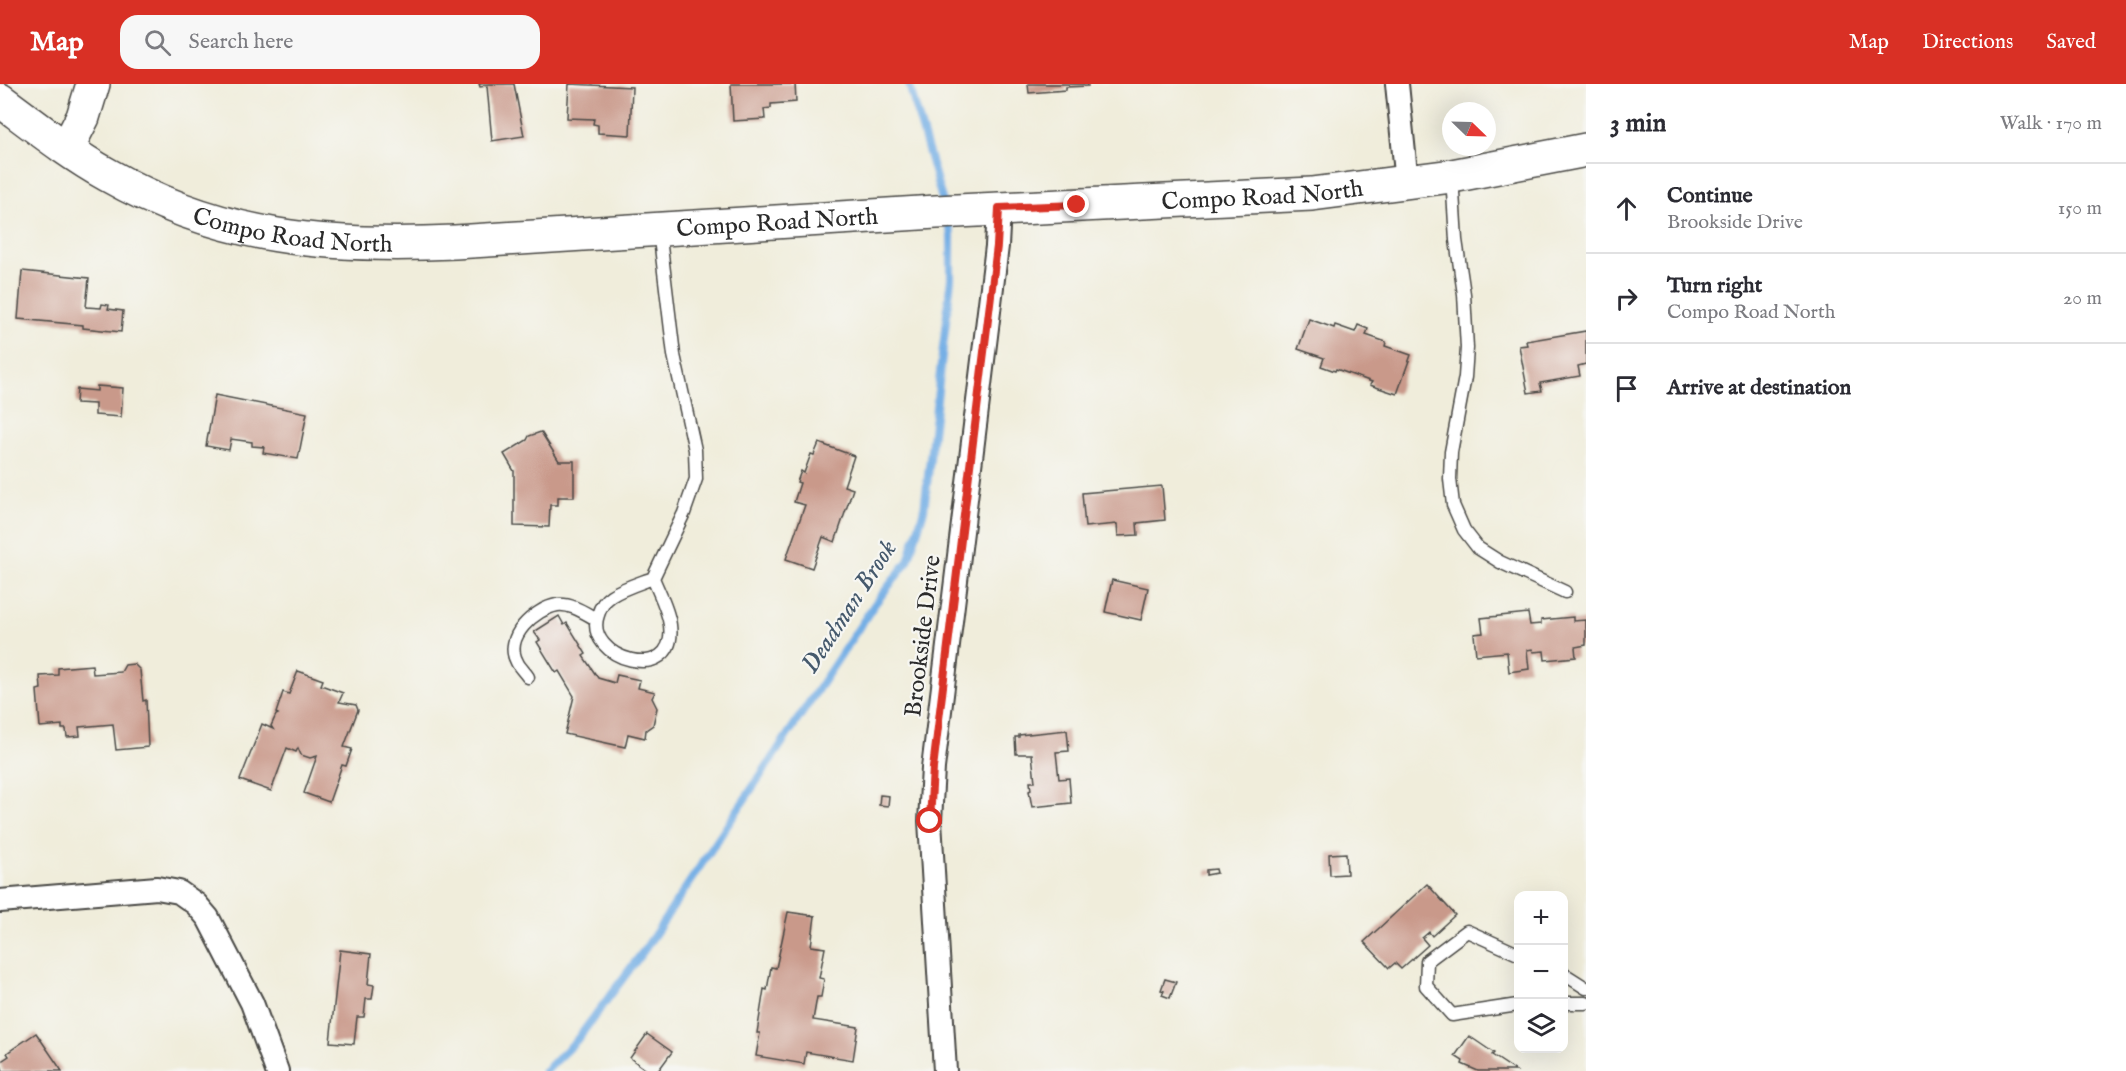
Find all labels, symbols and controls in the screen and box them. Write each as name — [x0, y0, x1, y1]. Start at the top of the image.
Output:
search box — [120, 15, 540, 69]
text: Map — [30, 25, 84, 60]
icon: search — [141, 26, 174, 59]
text: Search here — [189, 28, 293, 56]
text: Map — [1849, 29, 1889, 56]
text: Directions — [1922, 29, 2013, 56]
text: Saved — [2046, 29, 2096, 56]
north arrow — [1442, 102, 1496, 156]
text: 3 min — [1610, 107, 1666, 140]
text: Walk · 170 m — [2000, 111, 2102, 136]
street label: Compo Road North — [1161, 174, 1365, 218]
text: Continue — [1667, 182, 1753, 210]
route end — [1063, 191, 1089, 217]
icon: ahead — [1610, 192, 1643, 225]
text: 150 m — [2058, 196, 2102, 221]
street label: Compo Road North — [189, 201, 393, 261]
street label: Compo Road North — [675, 202, 879, 245]
text: Brookside Drive — [1667, 210, 1803, 235]
text: Turn right — [1667, 272, 1762, 300]
icon: right — [1610, 282, 1643, 315]
text: 20 m — [2063, 286, 2102, 311]
text: Compo Road North — [1667, 300, 1835, 325]
icon: arrive — [1610, 372, 1643, 405]
text: Arrive at destination — [1667, 374, 1851, 402]
water label: Deadman Brook — [794, 534, 905, 680]
street label: Brookside Drive — [898, 553, 949, 719]
route start — [916, 807, 942, 833]
map controls — [1514, 891, 1568, 1053]
button: + — [1514, 891, 1568, 945]
button: − — [1514, 945, 1568, 999]
button: layers — [1514, 999, 1568, 1053]

